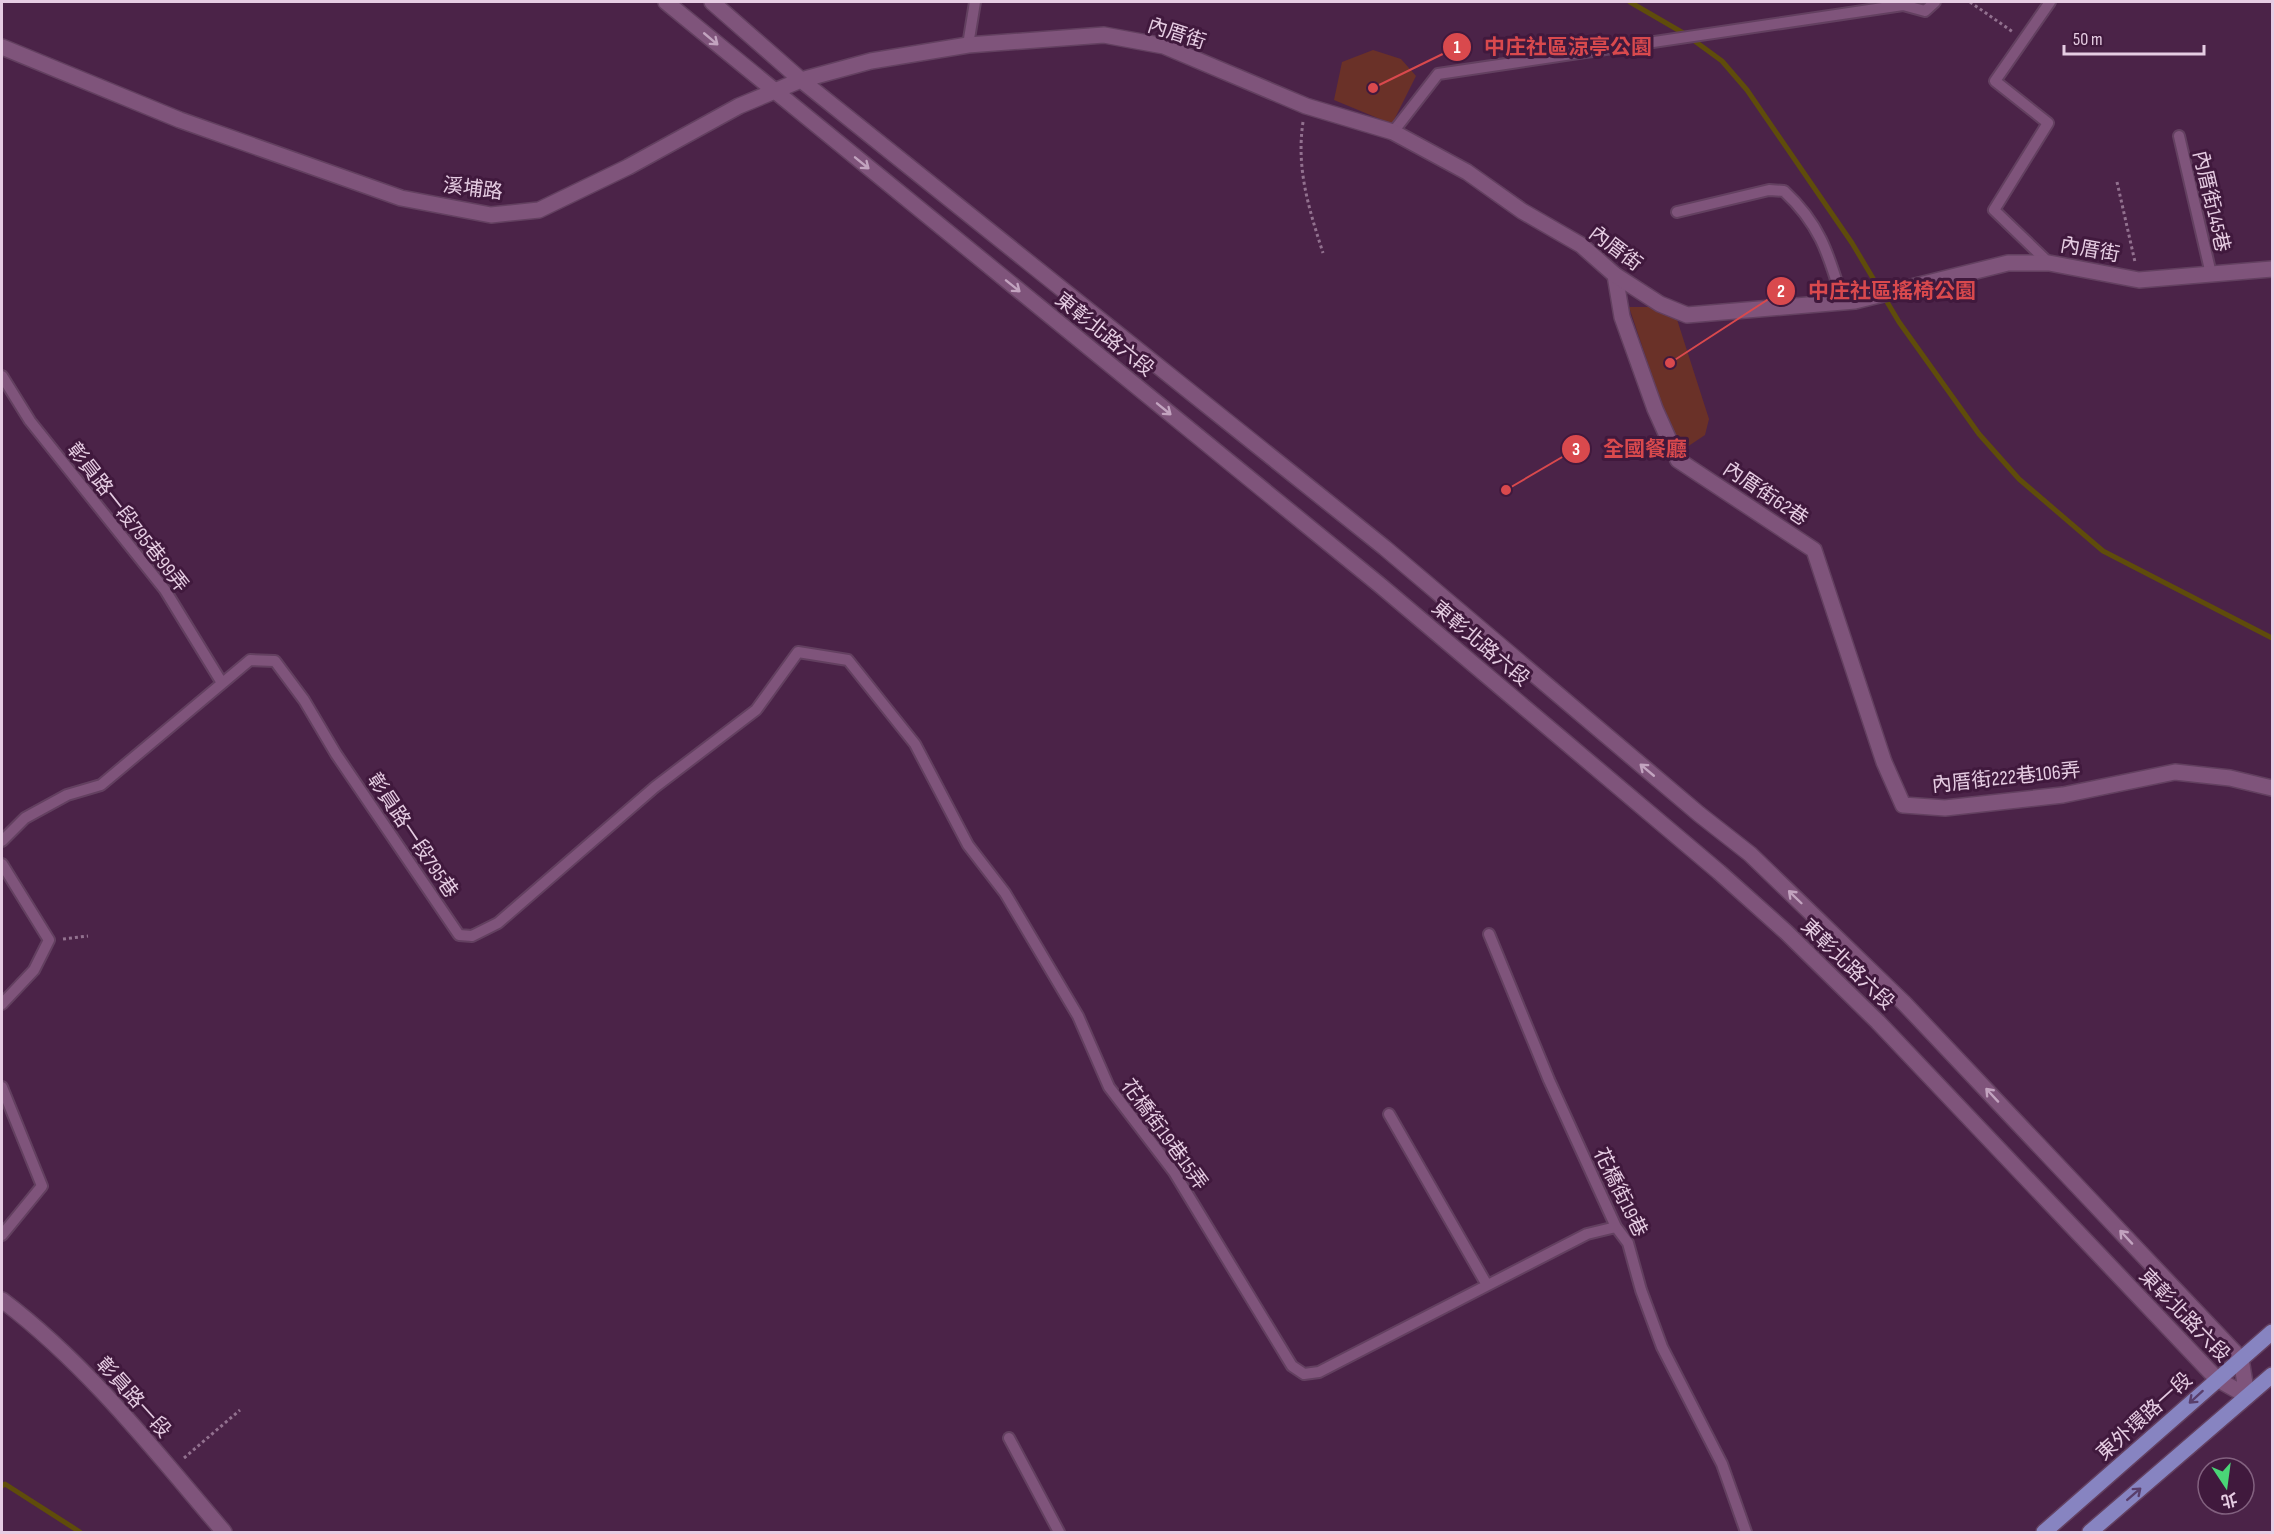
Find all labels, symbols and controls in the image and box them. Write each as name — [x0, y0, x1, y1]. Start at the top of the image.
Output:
street label: 內厝街 — [1144, 13, 1209, 55]
scale bar — [2064, 18, 2204, 56]
callout: 中庄社區涼亭公園 — [1442, 27, 1664, 66]
text: 50 m — [2073, 29, 2103, 50]
one-way arrow — [703, 32, 718, 46]
text: 中庄社區涼亭公園 — [1484, 35, 1652, 60]
text: 1 — [1453, 37, 1461, 58]
street label: 內厝街145巷 — [2188, 148, 2234, 254]
one-way arrow — [854, 156, 870, 169]
street label: 溪埔路 — [442, 173, 504, 205]
street label: 內厝街 — [1584, 221, 1647, 276]
street label: 內厝街 — [2058, 233, 2121, 267]
callout: 中庄社區搖椅公園 — [1766, 271, 1988, 310]
one-way arrow — [1005, 279, 1020, 293]
text: 中庄社區搖椅公園 — [1808, 279, 1976, 304]
text: 2 — [1777, 281, 1785, 302]
street label: 東彰北路六段 — [1050, 288, 1159, 382]
one-way arrow — [1156, 402, 1171, 416]
callout: 全國餐廳 — [1561, 430, 1699, 469]
text: 全國餐廳 — [1603, 437, 1687, 462]
street label: 彰員路一段795巷99弄 — [62, 438, 193, 597]
text: 3 — [1572, 439, 1580, 460]
street label: 內厝街62巷 — [1718, 457, 1812, 531]
street label: 東彰北路六段 — [1427, 596, 1534, 692]
street label: 內厝街222巷106弄 — [1931, 758, 2082, 798]
one-way arrow — [1640, 763, 1655, 777]
street label: 彰員路一段795巷 — [362, 769, 463, 902]
one-way arrow — [1787, 890, 1802, 905]
street label: 東彰北路六段 — [1796, 914, 1899, 1015]
street label: 花橋街19巷15弄 — [1116, 1075, 1212, 1195]
one-way arrow — [1984, 1088, 1999, 1103]
street label: 花橋街19巷 — [1588, 1144, 1652, 1241]
one-way arrow — [2118, 1229, 2133, 1244]
street label: 東彰北路六段 — [2134, 1264, 2235, 1367]
street label: 彰員路一段 — [91, 1352, 176, 1443]
street label: 東外環路一段 — [2092, 1368, 2197, 1466]
one-way arrow — [2188, 1391, 2204, 1404]
north arrow — [2196, 1456, 2256, 1516]
one-way arrow — [2126, 1487, 2141, 1501]
text: 北 — [2219, 1488, 2239, 1510]

